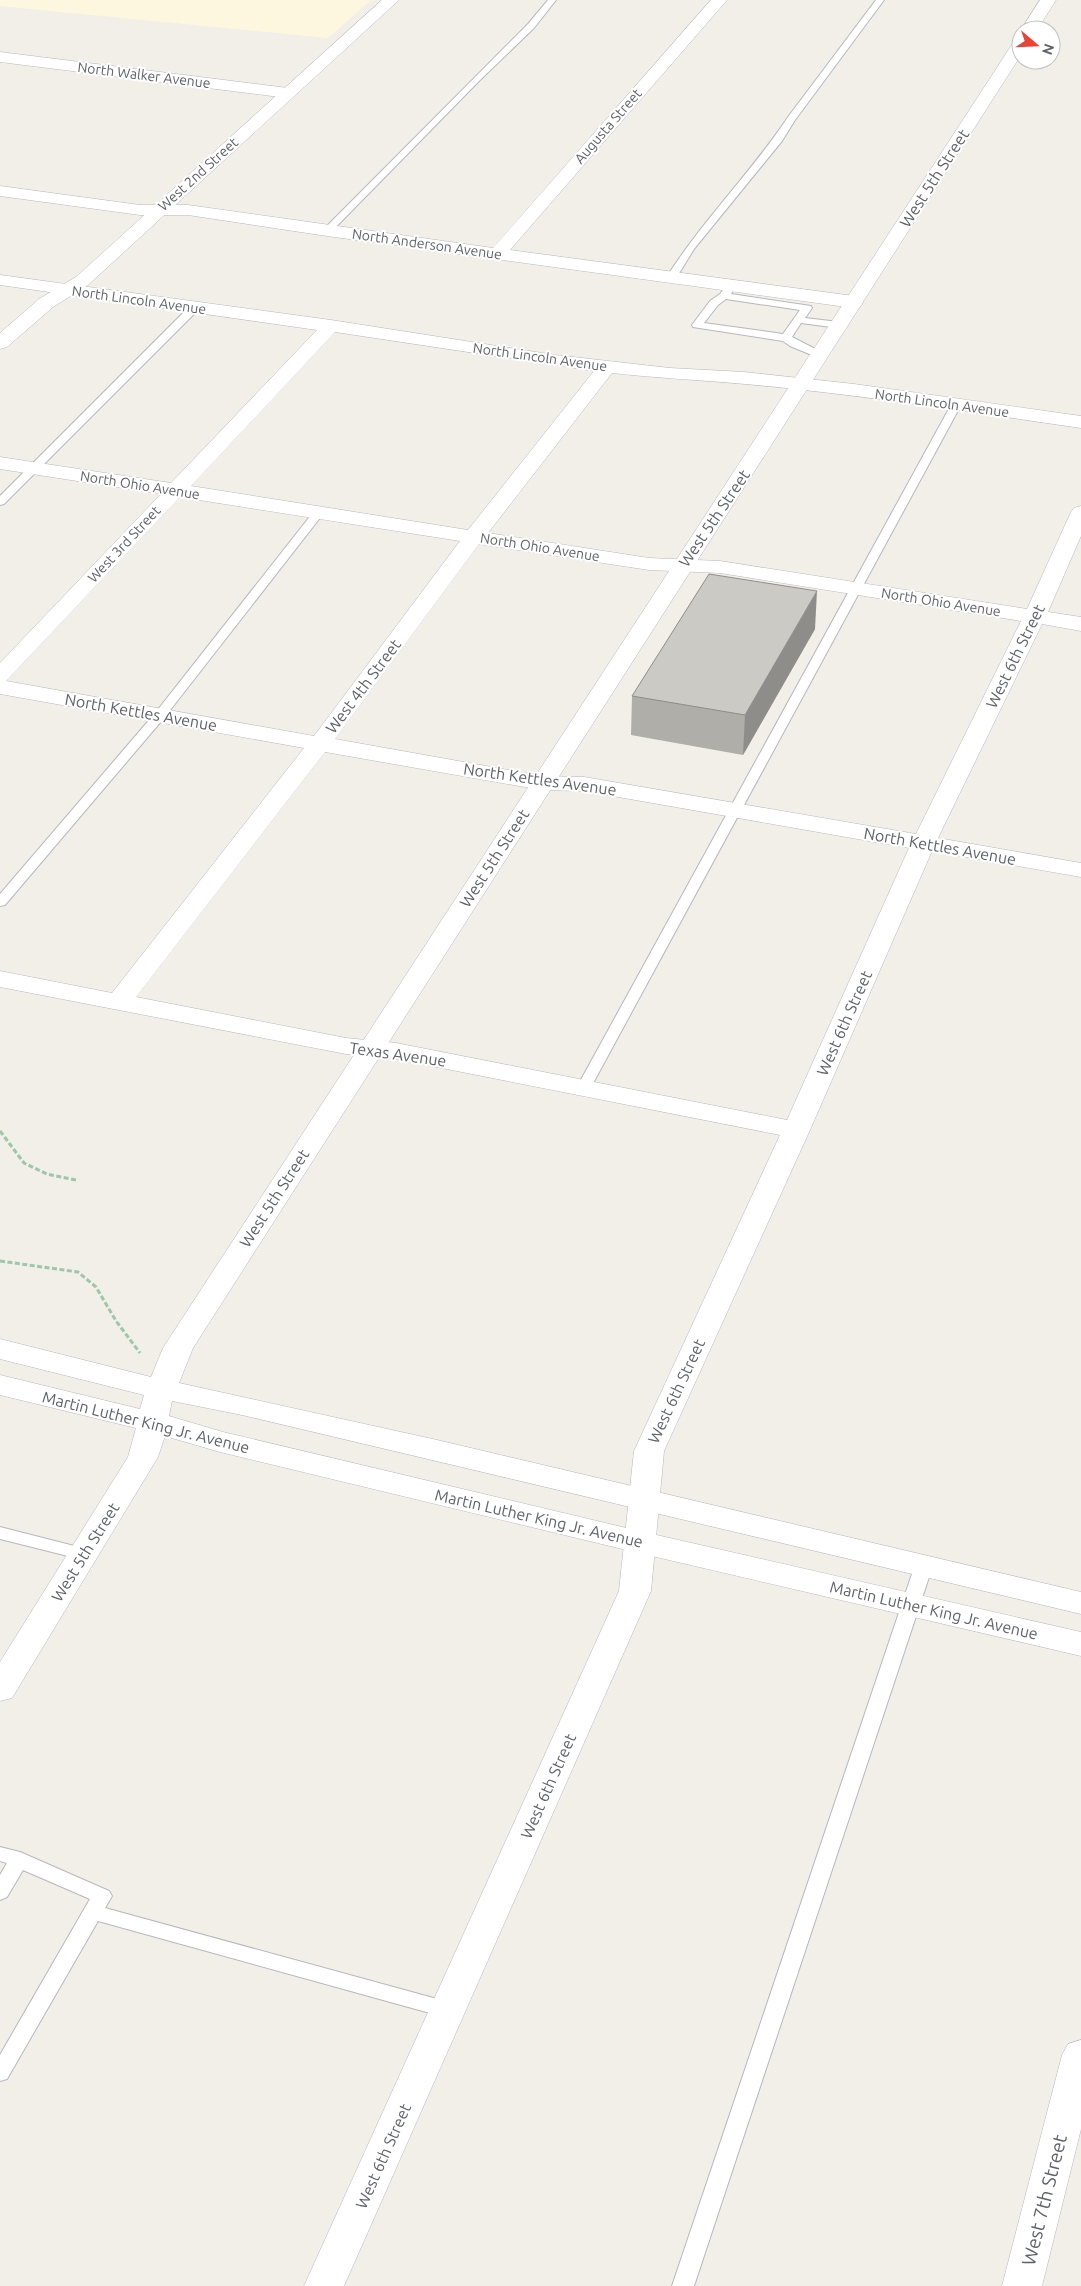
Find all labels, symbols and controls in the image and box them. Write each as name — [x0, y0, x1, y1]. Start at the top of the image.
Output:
north arrow — [1011, 20, 1061, 70]
text: N — [1039, 42, 1058, 57]
street label: North Walker Avenue — [77, 59, 211, 91]
street label: Augusta Street — [571, 85, 645, 167]
street label: West 5th Street — [896, 125, 973, 230]
street label: West 2nd Street — [155, 134, 241, 214]
street label: North Anderson Avenue — [351, 226, 503, 262]
street label: North Lincoln Avenue — [71, 283, 207, 317]
street label: North Lincoln Avenue — [472, 340, 608, 374]
street label: North Lincoln Avenue — [874, 386, 1010, 420]
street label: West 5th Street — [675, 466, 753, 570]
street label: North Ohio Avenue — [79, 468, 201, 502]
street label: West 3rd Street — [84, 502, 164, 586]
street label: North Ohio Avenue — [479, 530, 601, 564]
street label: North Ohio Avenue — [880, 585, 1002, 619]
street label: West 6th Street — [982, 601, 1048, 711]
street label: West 4th Street — [322, 635, 405, 737]
street label: North Kettles Avenue — [63, 690, 219, 734]
street label: North Kettles Avenue — [462, 759, 618, 799]
street label: West 5th Street — [456, 805, 533, 910]
street label: North Kettles Avenue — [862, 824, 1018, 868]
street label: West 6th Street — [813, 967, 876, 1078]
street label: Texas Avenue — [348, 1038, 448, 1070]
street label: West 5th Street — [236, 1145, 313, 1250]
street label: West 6th Street — [644, 1335, 708, 1446]
street label: Martin Luther King Jr. Avenue — [40, 1387, 252, 1457]
street label: Martin Luther King Jr. Avenue — [433, 1485, 645, 1551]
street label: West 5th Street — [47, 1499, 123, 1605]
street label: Martin Luther King Jr. Avenue — [828, 1577, 1040, 1643]
street label: West 6th Street — [517, 1730, 580, 1841]
street label: West 6th Street — [352, 2100, 415, 2211]
street label: West 7th Street — [1017, 2132, 1071, 2268]

